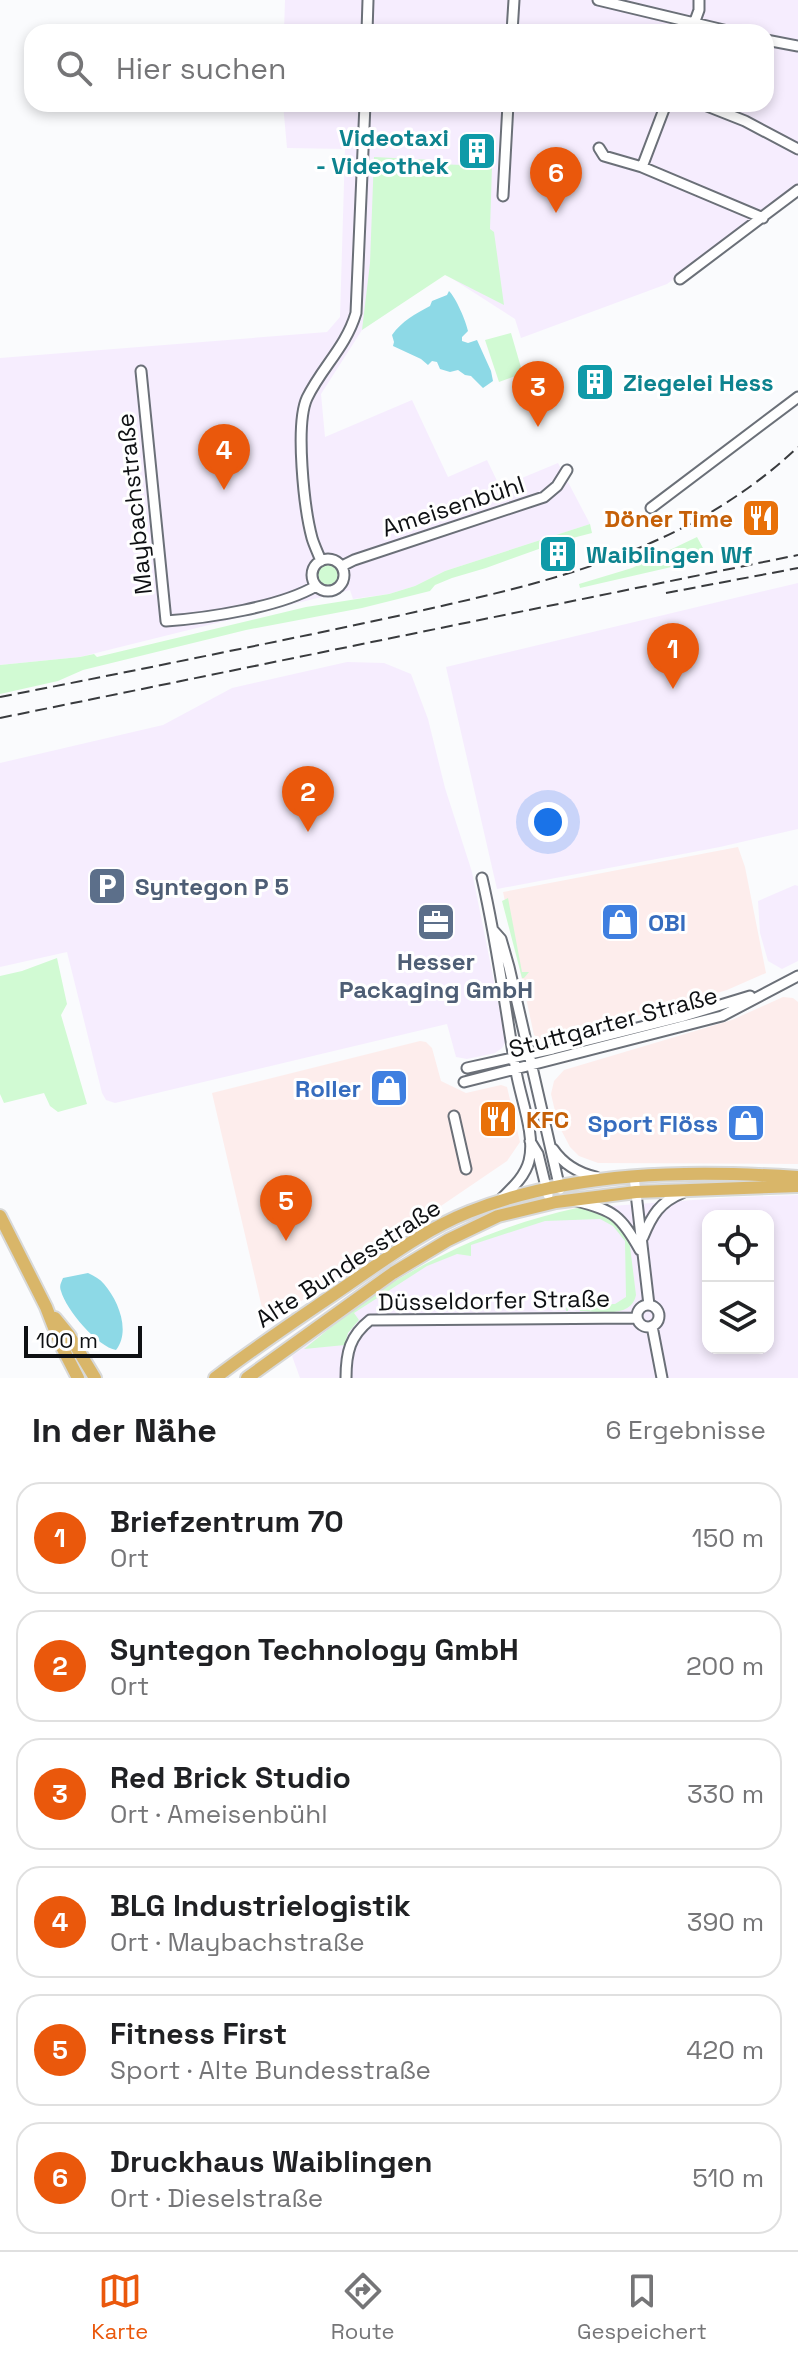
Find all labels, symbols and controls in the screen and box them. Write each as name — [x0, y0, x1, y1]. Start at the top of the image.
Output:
search box — [24, 24, 774, 112]
icon: search — [52, 46, 96, 90]
text: Hier suchen — [116, 49, 286, 88]
place label: Videotaxi - Videothek — [316, 122, 449, 181]
building icon: Videotaxi - Videothek — [456, 130, 498, 172]
pin: 6 — [530, 147, 582, 213]
pin: 3 — [512, 361, 564, 427]
building icon: Ziegelei Hess — [574, 361, 616, 403]
place label: Ziegelei Hess — [623, 367, 774, 398]
street label: Maybachstraße — [109, 412, 159, 596]
pin: 4 — [198, 424, 250, 490]
street label: Ameisenbühl — [378, 468, 528, 544]
restaurant icon: Döner Time — [740, 497, 782, 539]
place label: Döner Time — [604, 503, 733, 534]
building icon: Waiblingen Wf — [537, 533, 579, 575]
place label: Waiblingen Wf — [586, 539, 752, 570]
pin: 1 — [647, 623, 699, 689]
pin: 2 — [282, 766, 334, 832]
your location — [528, 802, 568, 842]
parking icon: Syntegon P 5 — [86, 865, 128, 907]
place label: Syntegon P 5 — [135, 871, 289, 902]
office icon: Hesser Packaging GmbH — [415, 901, 457, 943]
shop icon: OBI — [599, 901, 641, 943]
place label: OBI — [648, 907, 686, 938]
place label: Hesser Packaging GmbH — [339, 946, 533, 1005]
street label: Stuttgarter Straße — [505, 979, 721, 1065]
shop icon: Roller — [368, 1067, 410, 1109]
place label: Roller — [295, 1073, 361, 1104]
restaurant icon: KFC — [477, 1098, 519, 1140]
shop icon: Sport Flöss — [725, 1102, 767, 1144]
place label: KFC — [526, 1104, 569, 1135]
place label: Sport Flöss — [588, 1108, 718, 1139]
pin: 5 — [260, 1175, 312, 1241]
street label: Alte Bundesstraße — [250, 1192, 446, 1334]
map controls — [702, 1210, 774, 1354]
button: locate — [702, 1210, 774, 1282]
street label: Düsseldorfer Straße — [378, 1282, 610, 1318]
button: layers — [702, 1282, 774, 1354]
scale bar — [24, 1322, 142, 1358]
text: 100 m — [36, 1326, 98, 1354]
text: In der Nähe — [32, 1409, 217, 1452]
text: 6 Ergebnisse — [606, 1413, 766, 1447]
text: Briefzentrum 70 — [110, 1502, 344, 1541]
text: 1 — [54, 1521, 66, 1555]
text: 150 m — [692, 1521, 764, 1555]
text: Ort — [110, 1541, 149, 1575]
text: Syntegon Technology GmbH — [110, 1630, 519, 1669]
text: 2 — [52, 1649, 68, 1683]
text: 200 m — [686, 1649, 764, 1683]
text: Ort — [110, 1669, 149, 1703]
text: Red Brick Studio — [110, 1758, 351, 1797]
text: 3 — [52, 1777, 68, 1811]
text: 330 m — [687, 1777, 764, 1811]
text: Ort · Ameisenbühl — [110, 1797, 328, 1831]
text: BLG Industrielogistik — [110, 1886, 411, 1925]
text: 4 — [52, 1905, 68, 1939]
text: 390 m — [687, 1905, 764, 1939]
text: Ort · Maybachstraße — [110, 1925, 365, 1959]
text: Fitness First — [110, 2014, 287, 2053]
text: 5 — [52, 2033, 68, 2067]
text: 420 m — [686, 2033, 764, 2067]
text: Sport · Alte Bundesstraße — [110, 2053, 431, 2087]
text: Druckhaus Waiblingen — [110, 2142, 432, 2181]
text: 6 — [52, 2161, 68, 2195]
text: 510 m — [692, 2161, 764, 2195]
text: Ort · Dieselstraße — [110, 2181, 323, 2215]
tab: Karte — [91, 2269, 148, 2345]
tab: Route — [331, 2269, 395, 2345]
tab: Gespeichert — [577, 2269, 707, 2345]

